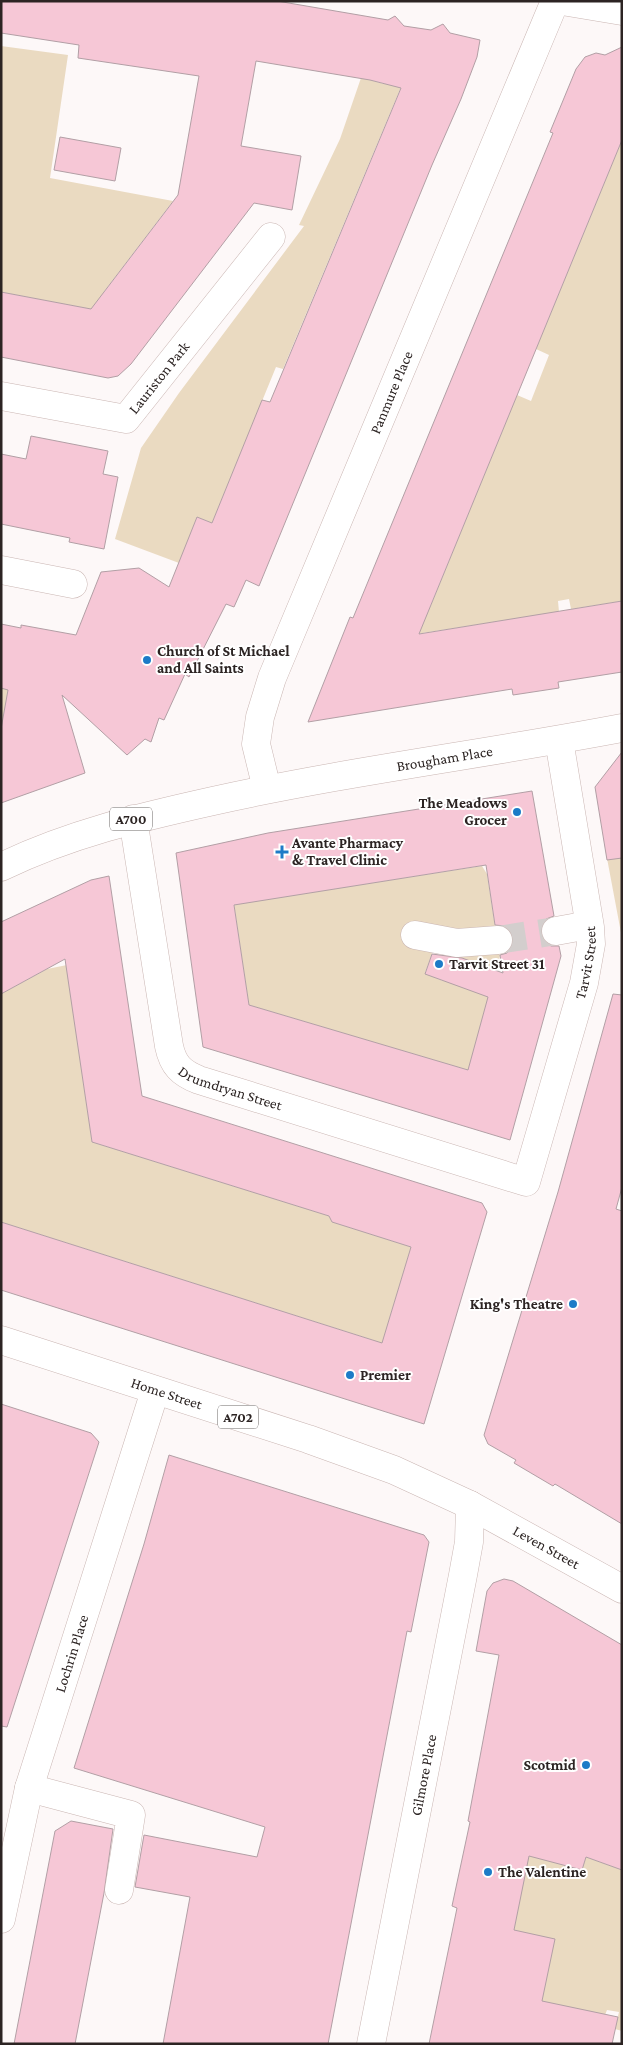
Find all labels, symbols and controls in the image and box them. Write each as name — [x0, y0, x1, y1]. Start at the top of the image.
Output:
street label: Lauriston Park — [125, 338, 193, 417]
street label: Panmure Place — [367, 348, 416, 436]
place label: Church of St Michael and All Saints — [157, 643, 290, 676]
marker: Church of St Michael and All Saints — [141, 654, 153, 666]
street label: Brougham Place — [395, 743, 494, 774]
place label: The Meadows Grocer — [418, 795, 507, 828]
marker: The Meadows Grocer — [511, 806, 523, 818]
road number: A700 — [110, 808, 152, 831]
place label: Avante Pharmacy & Travel Clinic — [291, 835, 404, 868]
marker: Avante Pharmacy & Travel Clinic — [276, 846, 288, 858]
street label: Tarvit Street — [572, 925, 599, 1001]
place label: Tarvit Street 31 — [449, 956, 545, 972]
marker: Tarvit Street 31 — [433, 958, 445, 970]
street label: Drumdryan Street — [175, 1063, 285, 1114]
place label: King's Theatre — [470, 1296, 563, 1312]
marker: King's Theatre — [567, 1298, 579, 1310]
place label: Premier — [360, 1367, 411, 1383]
marker: Premier — [344, 1369, 356, 1381]
street label: Home Street — [129, 1374, 205, 1413]
road number: A702 — [218, 1405, 258, 1428]
street label: Leven Street — [510, 1522, 583, 1573]
street label: Lochrin Place — [52, 1612, 92, 1694]
street label: Gilmore Place — [408, 1733, 440, 1817]
place label: Scotmid — [523, 1757, 577, 1773]
marker: Scotmid — [580, 1759, 592, 1771]
place label: The Valentine — [498, 1864, 586, 1880]
marker: The Valentine — [482, 1866, 494, 1878]

